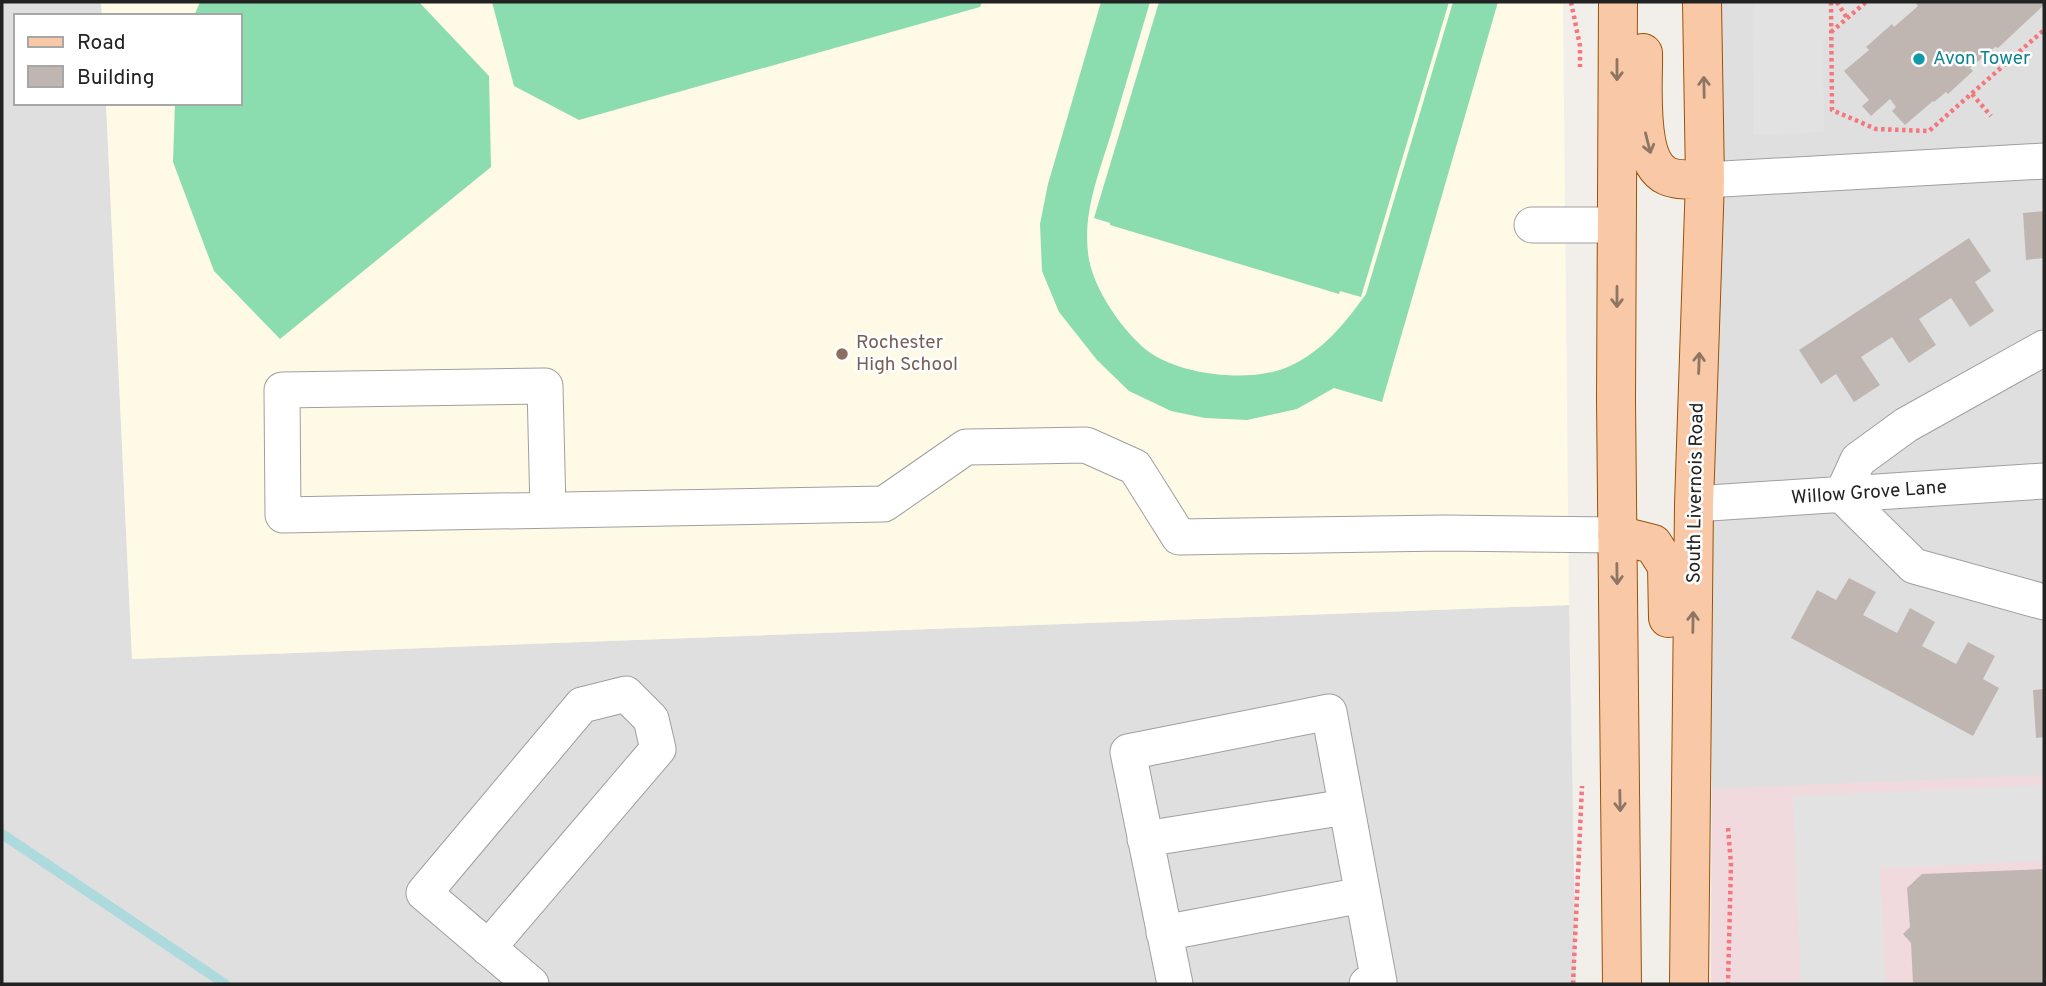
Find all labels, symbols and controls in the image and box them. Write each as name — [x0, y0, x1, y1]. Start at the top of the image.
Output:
legend — [14, 14, 242, 105]
text: Road — [77, 30, 126, 57]
place label: Avon Tower — [1933, 47, 2031, 71]
marker: Avon Tower — [1911, 51, 1927, 67]
one-way arrow — [1610, 58, 1624, 81]
text: Building — [77, 65, 155, 92]
one-way arrow — [1697, 76, 1710, 99]
one-way arrow — [1642, 131, 1655, 153]
one-way arrow — [1610, 286, 1623, 309]
place label: Rochester High School — [856, 331, 958, 377]
marker: Rochester High School — [834, 346, 850, 362]
one-way arrow — [1692, 351, 1706, 374]
street label: South Livernois Road — [1682, 402, 1710, 584]
street label: Willow Grove Lane — [1790, 476, 1948, 510]
one-way arrow — [1610, 562, 1624, 585]
one-way arrow — [1686, 611, 1700, 634]
one-way arrow — [1613, 790, 1627, 813]

